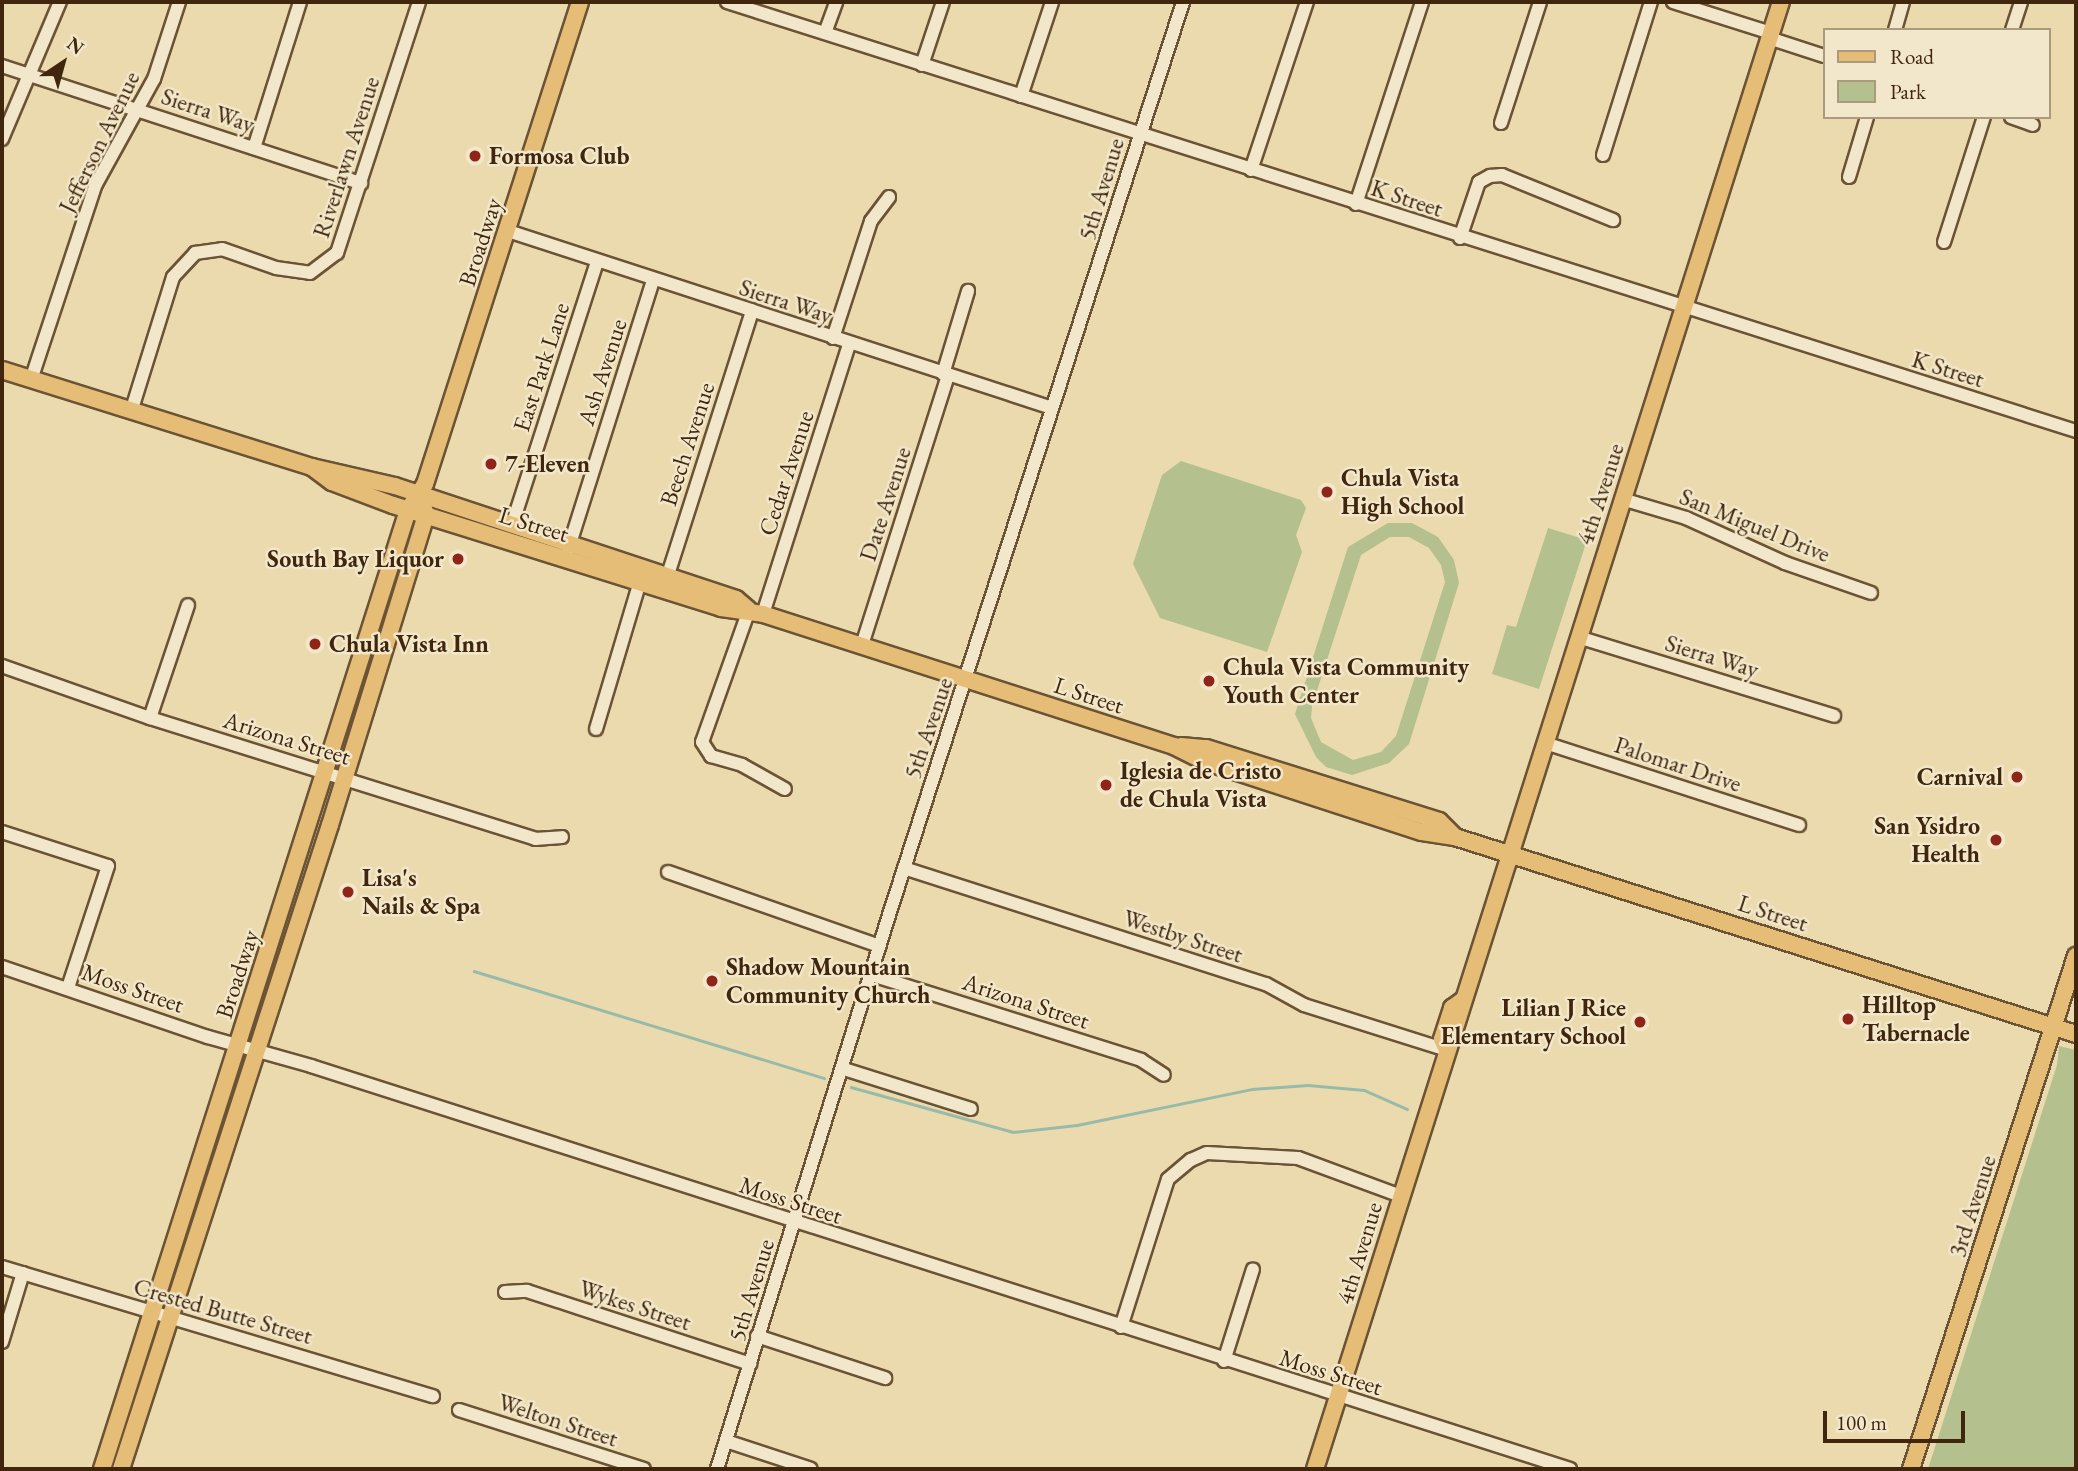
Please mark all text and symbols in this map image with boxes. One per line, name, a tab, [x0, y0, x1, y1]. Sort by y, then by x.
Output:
north arrow	[28, 28, 98, 98]
legend	[1822, 28, 2050, 119]
text: N	[62, 31, 89, 60]
text: Road	[1890, 43, 1934, 70]
street label: Jefferson Avenue	[52, 66, 146, 218]
street label: Riverlawn Avenue	[306, 73, 386, 241]
text: Park	[1890, 78, 1926, 105]
street label: Sierra Way	[158, 81, 258, 139]
street label: 5th Avenue	[1072, 135, 1130, 243]
place label: Formosa Club	[489, 142, 630, 170]
marker: Formosa Club	[467, 148, 483, 164]
street label: K Street	[1367, 173, 1447, 223]
street label: Broadway	[452, 194, 508, 290]
street label: Sierra Way	[736, 272, 836, 330]
street label: East Park Lane	[507, 299, 575, 435]
street label: Ash Avenue	[571, 315, 633, 429]
street label: K Street	[1908, 344, 1988, 394]
street label: Beech Avenue	[654, 379, 720, 509]
street label: Cedar Avenue	[752, 407, 820, 539]
street label: 4th Avenue	[1570, 440, 1630, 548]
street label: Date Avenue	[853, 443, 917, 565]
place label: 7-Eleven	[505, 450, 590, 478]
marker: 7-Eleven	[483, 456, 499, 472]
place label: Chula Vista High School	[1341, 464, 1464, 520]
street label: San Miguel Drive	[1675, 482, 1835, 568]
marker: Chula Vista High School	[1319, 484, 1335, 500]
street label: L Street	[496, 500, 572, 548]
place label: South Bay Liquor	[267, 545, 444, 573]
marker: South Bay Liquor	[450, 551, 466, 567]
street label: Sierra Way	[1662, 628, 1762, 684]
place label: Chula Vista Inn	[329, 630, 489, 658]
marker: Chula Vista Inn	[307, 636, 323, 652]
place label: Chula Vista Community Youth Center	[1223, 653, 1469, 709]
street label: L Street	[1051, 670, 1127, 720]
marker: Chula Vista Community Youth Center	[1201, 673, 1217, 689]
street label: 5th Avenue	[897, 674, 959, 782]
street label: Arizona Street	[220, 705, 354, 771]
street label: Palomar Drive	[1611, 730, 1745, 798]
place label: Iglesia de Cristo de Chula Vista	[1120, 757, 1281, 813]
place label: Carnival	[1917, 763, 2003, 791]
marker: Carnival	[2009, 769, 2025, 785]
marker: Iglesia de Cristo de Chula Vista	[1098, 777, 1114, 793]
place label: San Ysidro Health	[1874, 812, 1980, 868]
marker: San Ysidro Health	[1986, 830, 2006, 850]
place label: Lisa's Nails & Spa	[362, 864, 480, 920]
marker: Lisa's Nails & Spa	[340, 884, 356, 900]
street label: L Street	[1735, 888, 1811, 938]
street label: Westby Street	[1120, 903, 1246, 969]
street label: Broadway	[209, 926, 265, 1022]
place label: Shadow Mountain Community Church	[726, 953, 930, 1009]
street label: Moss Street	[78, 957, 188, 1019]
street label: Arizona Street	[959, 967, 1093, 1035]
marker: Shadow Mountain Community Church	[704, 973, 720, 989]
place label: Hilltop Tabernacle	[1862, 991, 1970, 1047]
place label: Lilian J Rice Elementary School	[1441, 994, 1626, 1050]
marker: Hilltop Tabernacle	[1840, 1011, 1856, 1027]
marker: Lilian J Rice Elementary School	[1632, 1014, 1648, 1030]
street label: 3rd Avenue	[1942, 1151, 2002, 1261]
street label: Moss Street	[736, 1170, 846, 1230]
street label: 4th Avenue	[1330, 1199, 1388, 1307]
street label: 5th Avenue	[722, 1236, 780, 1344]
street label: Crested Butte Street	[130, 1272, 316, 1350]
street label: Wykes Street	[575, 1273, 695, 1337]
street label: Moss Street	[1276, 1343, 1386, 1401]
street label: Welton Street	[494, 1387, 622, 1453]
scale bar	[1826, 1398, 1968, 1442]
text: 100 m	[1836, 1409, 1887, 1436]

